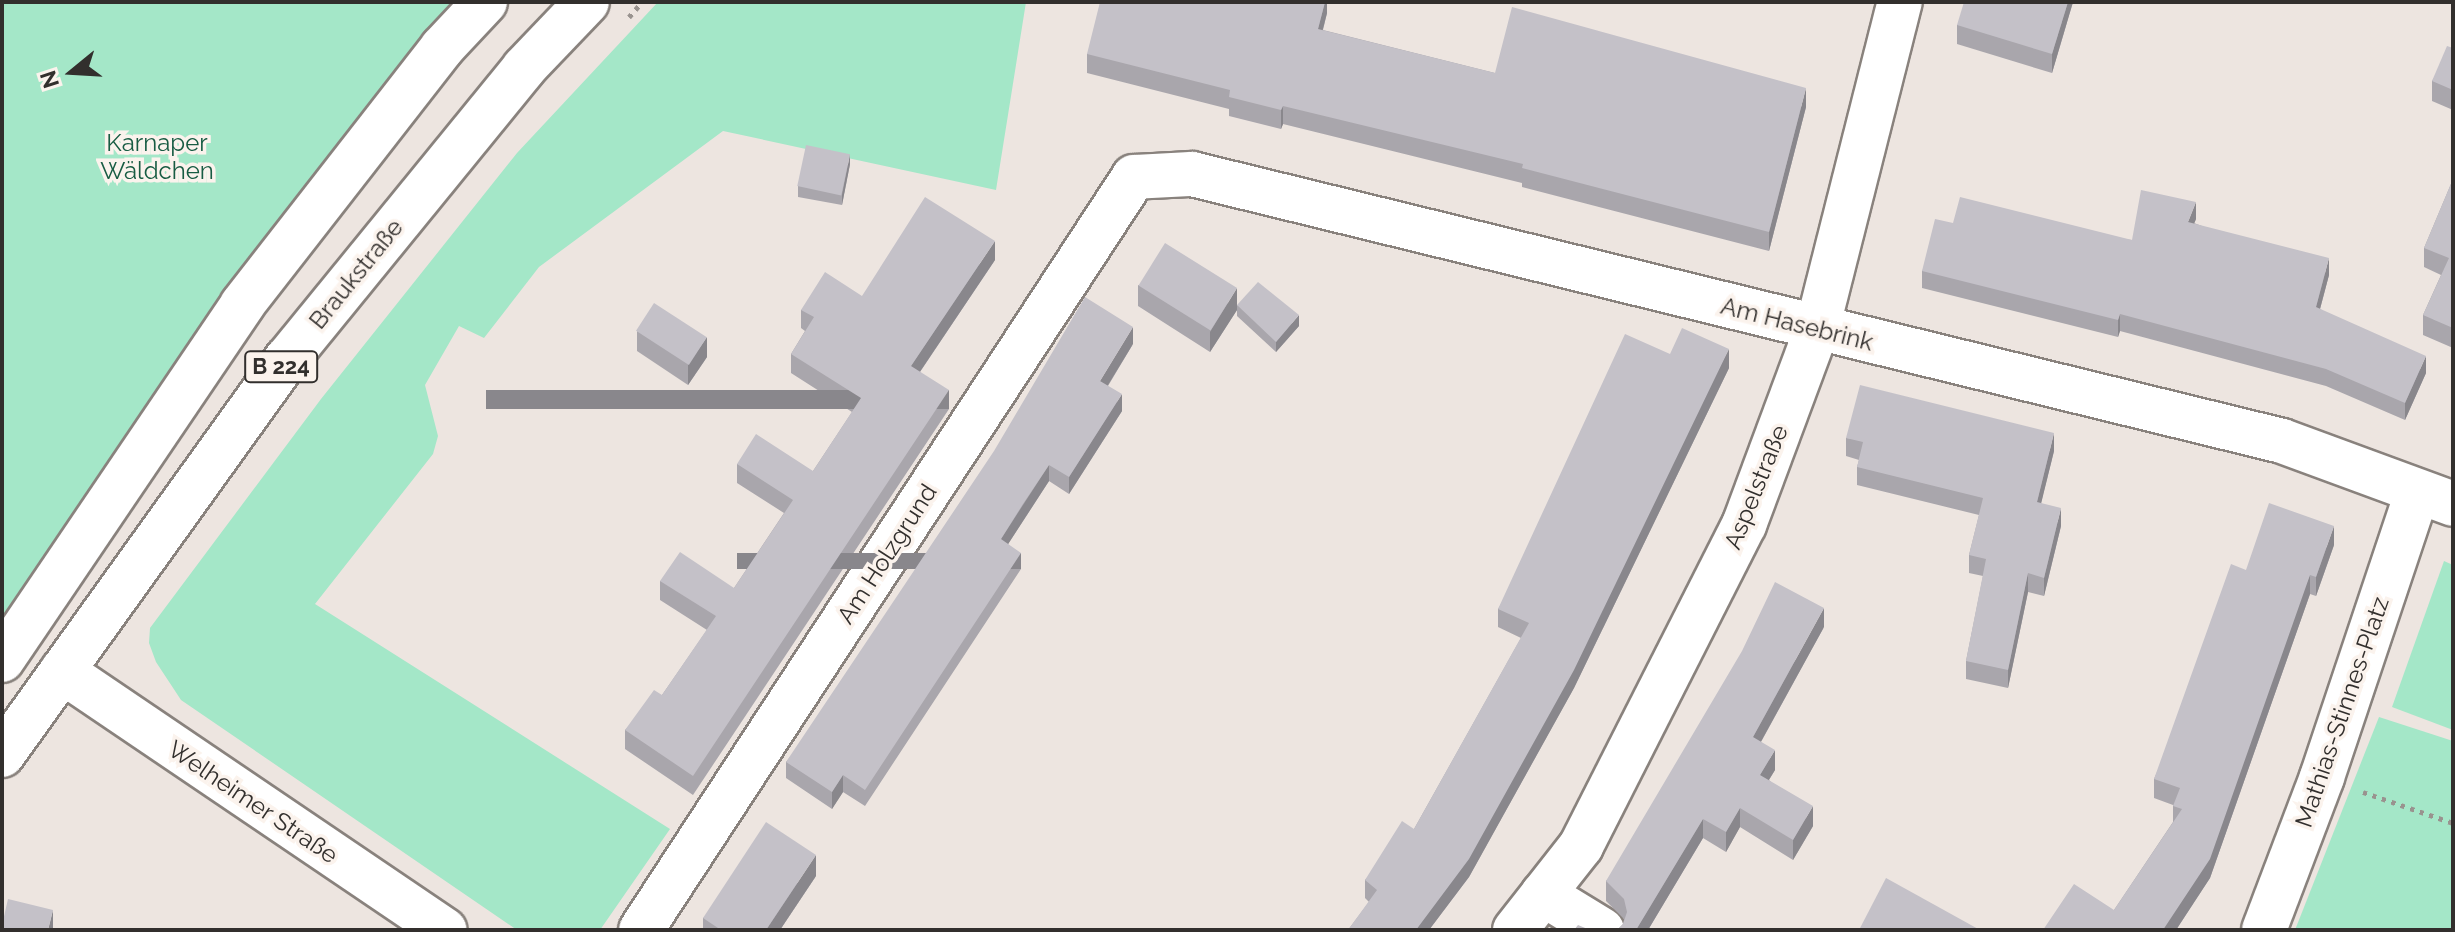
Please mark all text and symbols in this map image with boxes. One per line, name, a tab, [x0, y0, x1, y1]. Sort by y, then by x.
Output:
north arrow	[32, 32, 112, 112]
text: N	[34, 67, 64, 91]
park label: Karnaper Wäldchen	[100, 129, 214, 185]
street label: Braukstraße	[303, 213, 409, 335]
street label: Am Hasebrink	[1718, 291, 1876, 357]
road number: B 224	[243, 349, 319, 385]
street label: Aspelstraße	[1718, 421, 1794, 553]
street label: Am Holzgrund	[831, 479, 943, 629]
street label: Mathias-Stinnes-Platz	[2289, 593, 2395, 831]
street label: Welheimer Straße	[162, 734, 344, 870]

